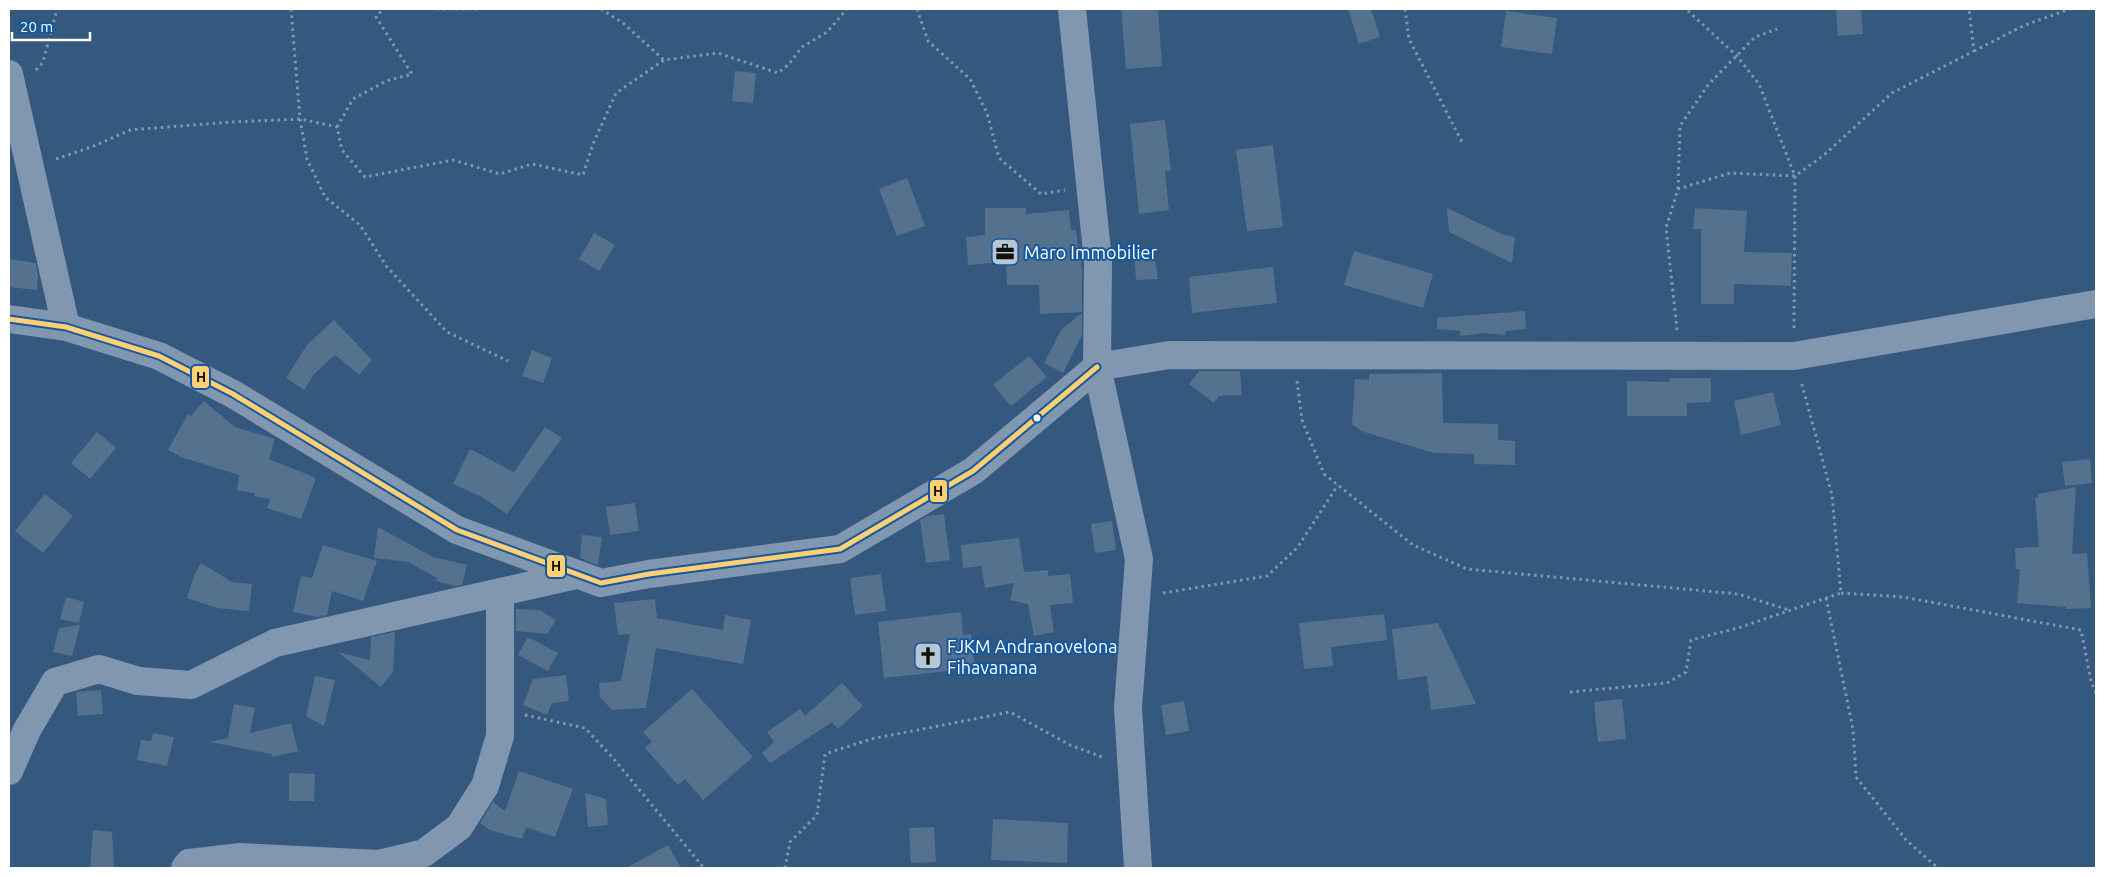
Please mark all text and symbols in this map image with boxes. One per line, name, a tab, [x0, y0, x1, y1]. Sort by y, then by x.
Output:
scale bar	[12, 10, 90, 42]
text: 20 m	[20, 18, 53, 35]
office icon: Maro Immobilier	[990, 237, 1020, 267]
place label: Maro Immobilier	[1024, 242, 1157, 262]
line badge: H	[191, 365, 210, 389]
text: H	[196, 369, 206, 385]
unlabelled marker	[1032, 413, 1042, 423]
line badge: H	[929, 479, 948, 503]
text: H	[933, 483, 943, 499]
line badge: H	[546, 554, 566, 578]
text: H	[551, 558, 561, 574]
place label: FJKM Andranovelona Fihavanana	[947, 636, 1118, 677]
church icon: FJKM Andranovelona Fihavanana	[913, 641, 943, 671]

